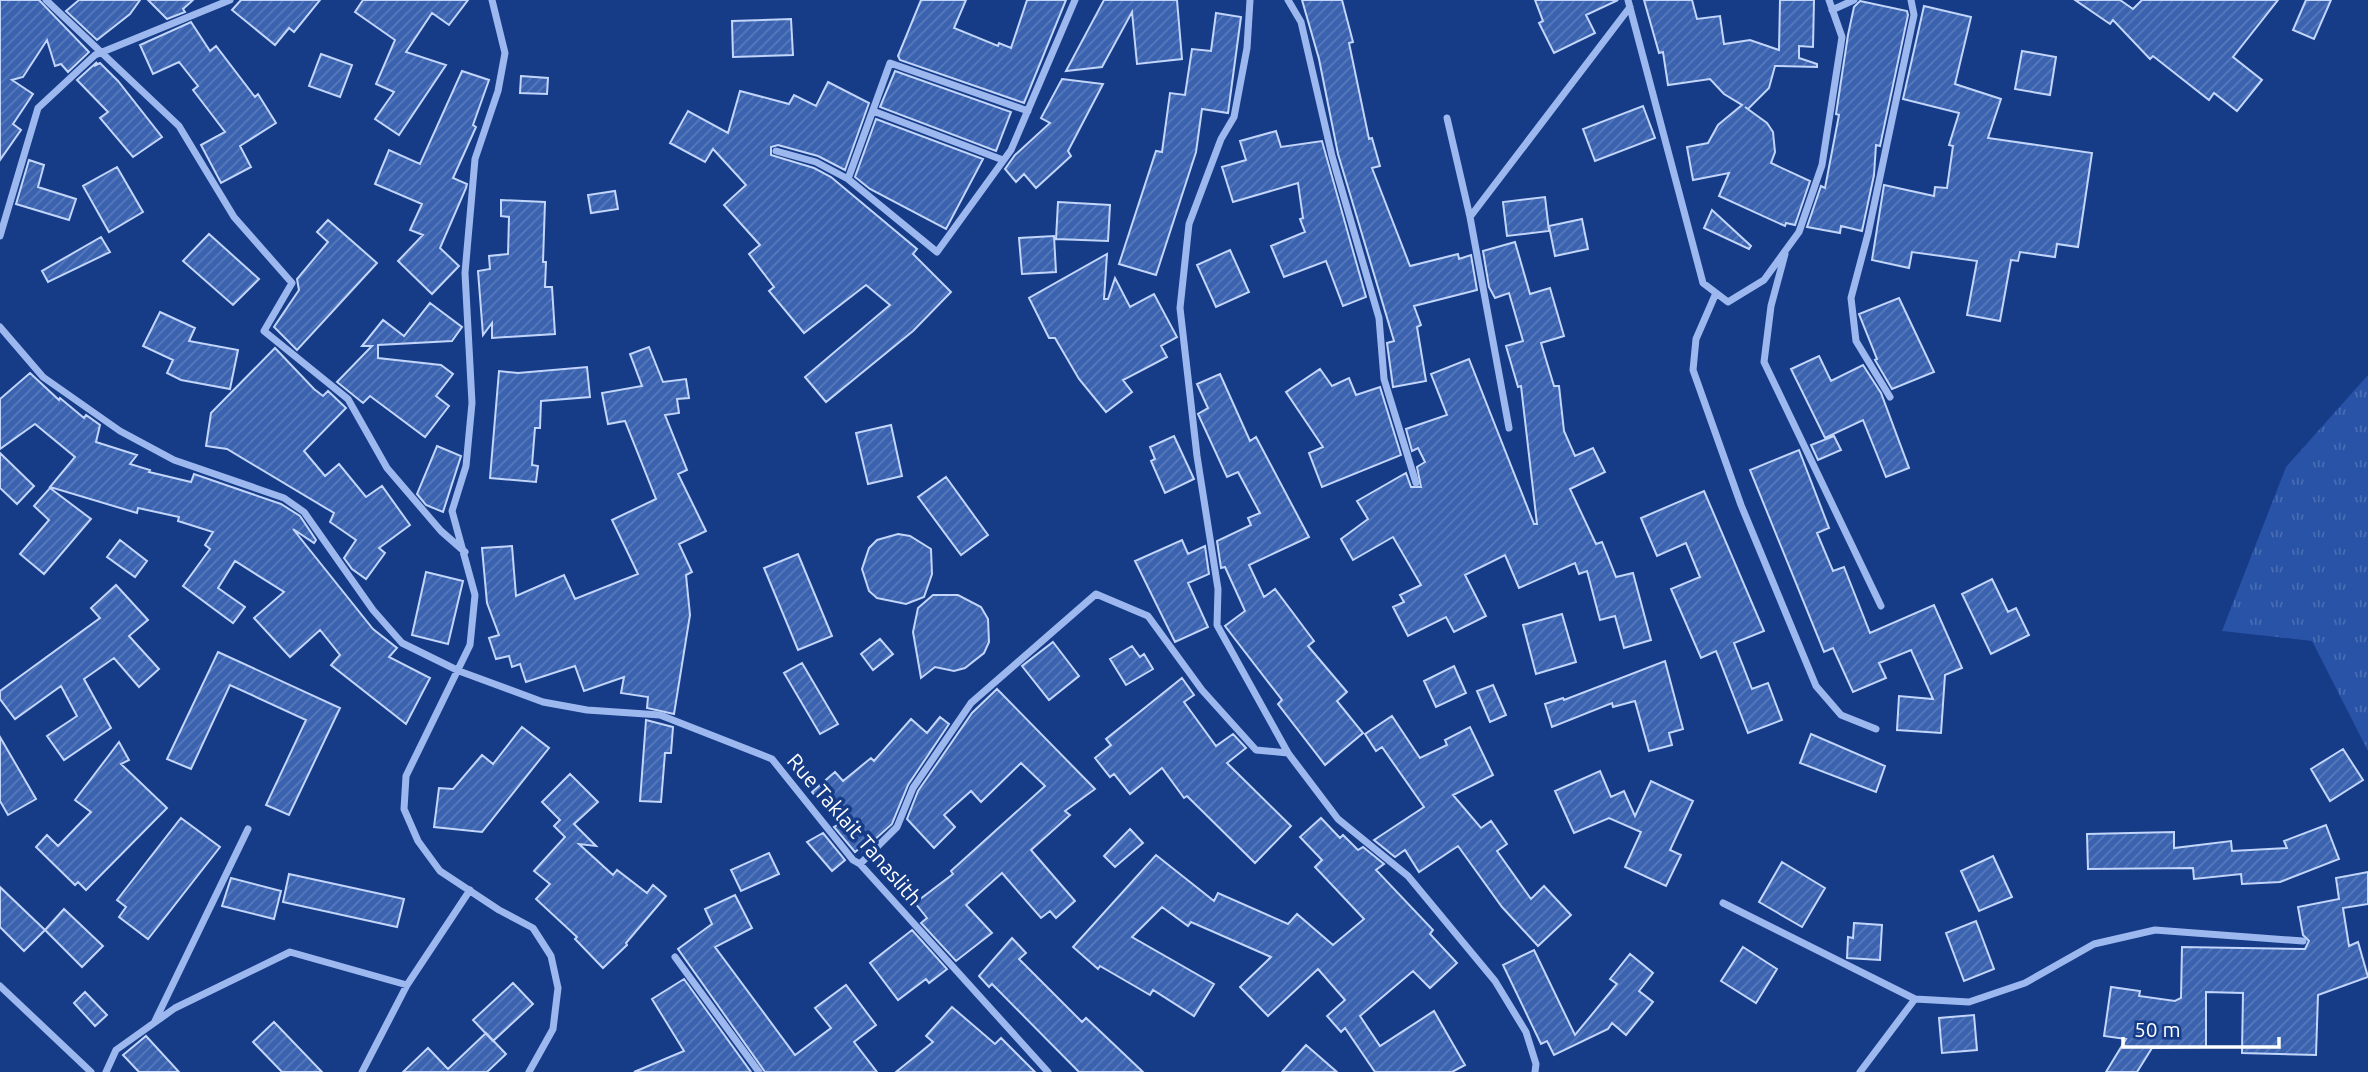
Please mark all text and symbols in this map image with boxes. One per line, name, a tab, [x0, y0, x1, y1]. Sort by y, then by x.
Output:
street label: Rue Taklait Tanaslith	[783, 748, 927, 910]
scale bar	[2123, 1006, 2279, 1050]
text: 50 m	[2134, 1017, 2181, 1041]

